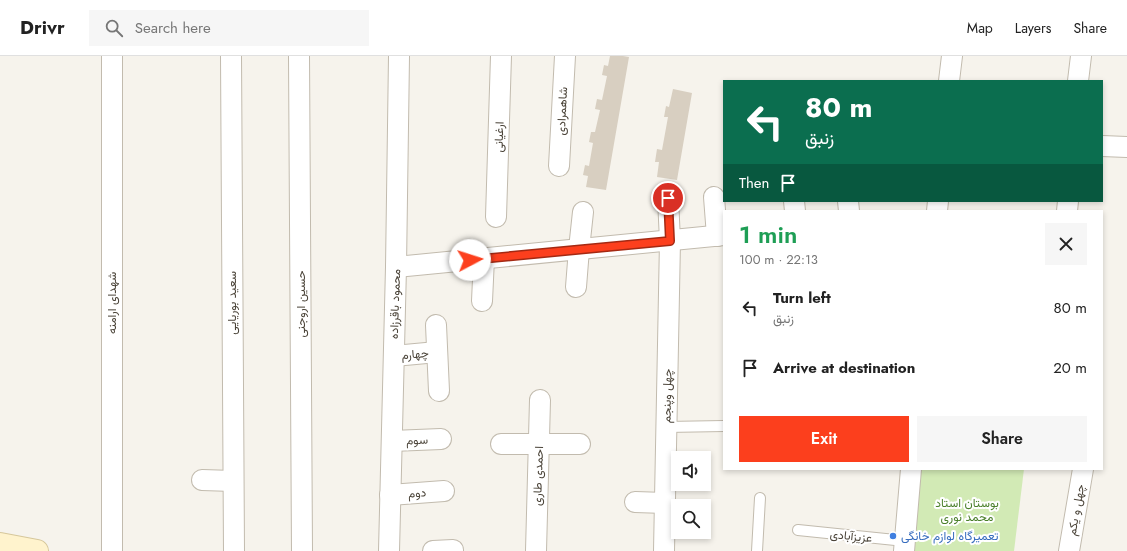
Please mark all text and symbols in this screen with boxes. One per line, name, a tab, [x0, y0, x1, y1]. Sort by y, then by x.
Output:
search box	[89, 10, 369, 46]
text: Drivr	[20, 14, 65, 41]
icon: search	[103, 17, 125, 39]
text: Search here	[135, 17, 211, 39]
text: Map	[967, 18, 993, 38]
text: Layers	[1015, 18, 1051, 38]
text: Share	[1073, 18, 1107, 38]
street label: شاهمرادی	[552, 86, 572, 136]
text: 80 m	[805, 87, 872, 128]
icon: left	[739, 96, 791, 148]
street label: ارغیانی	[489, 121, 509, 153]
text: زنبق	[805, 125, 834, 151]
text: Then	[739, 172, 769, 194]
icon: arrive	[777, 172, 799, 194]
pin	[651, 181, 685, 215]
icon: arrive	[657, 187, 679, 209]
text: 1 min	[739, 217, 797, 252]
button: close	[1045, 223, 1087, 265]
position arrow	[449, 239, 491, 281]
text: 100 m · 22:13	[739, 250, 818, 269]
street label: محمود باقرزاده	[385, 269, 405, 339]
street label: حسین اروجنی	[292, 270, 310, 338]
street label: سعید بوریایی	[223, 271, 241, 335]
street label: شهدای ارامنه	[103, 272, 121, 334]
text: Turn left	[773, 287, 831, 309]
icon: left	[739, 297, 761, 319]
text: 80 m	[1054, 297, 1087, 319]
text: زنبق	[773, 309, 794, 328]
street label: چهارم	[401, 344, 429, 364]
icon: arrive	[739, 357, 761, 379]
text: Arrive at destination	[773, 357, 915, 379]
text: 20 m	[1053, 357, 1087, 379]
street label: چهل وپنجم	[658, 369, 676, 423]
button: Exit	[739, 416, 909, 462]
button: Share	[917, 416, 1087, 462]
street label: سوم	[406, 431, 428, 449]
street label: احمدی طاری	[528, 446, 548, 506]
map controls	[671, 451, 711, 539]
button: sound	[671, 451, 711, 491]
street label: دوم	[407, 483, 427, 503]
street label: چهل و یکم	[1063, 483, 1089, 537]
park label: بوستان استاد محمد نوری	[935, 494, 999, 526]
button: search	[671, 499, 711, 539]
street label: عزیزآبادی	[829, 525, 873, 547]
place label: تعمیرگاه لوازم خانگی	[901, 527, 999, 545]
marker: تعمیرگاه لوازم خانگی	[888, 531, 898, 541]

